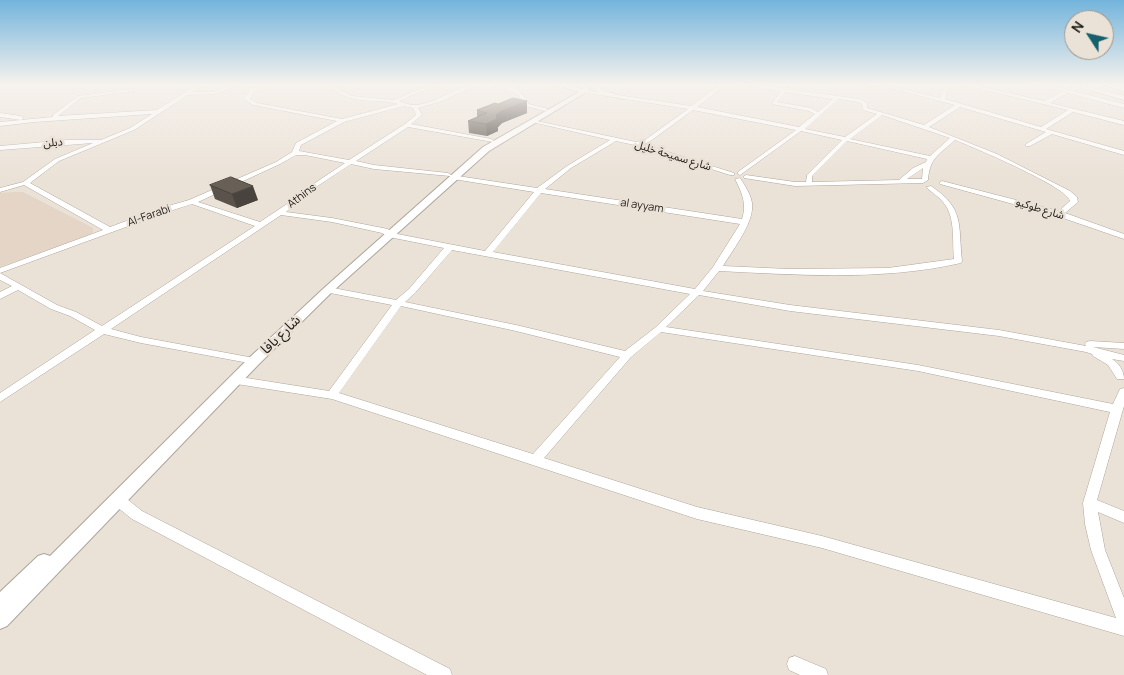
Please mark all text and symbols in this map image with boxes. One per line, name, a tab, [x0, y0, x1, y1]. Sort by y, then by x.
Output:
north arrow	[1064, 10, 1114, 60]
text: N	[1066, 17, 1088, 36]
street label: دبلن	[43, 136, 63, 150]
street label: شارع سميحة خليل	[633, 138, 713, 174]
street label: Athins	[285, 181, 319, 211]
street label: شارع طوكيو	[1014, 195, 1066, 223]
street label: al ayyam	[619, 196, 665, 216]
street label: Al-Farabi	[126, 203, 172, 229]
street label: شارع يافا	[258, 312, 304, 358]

